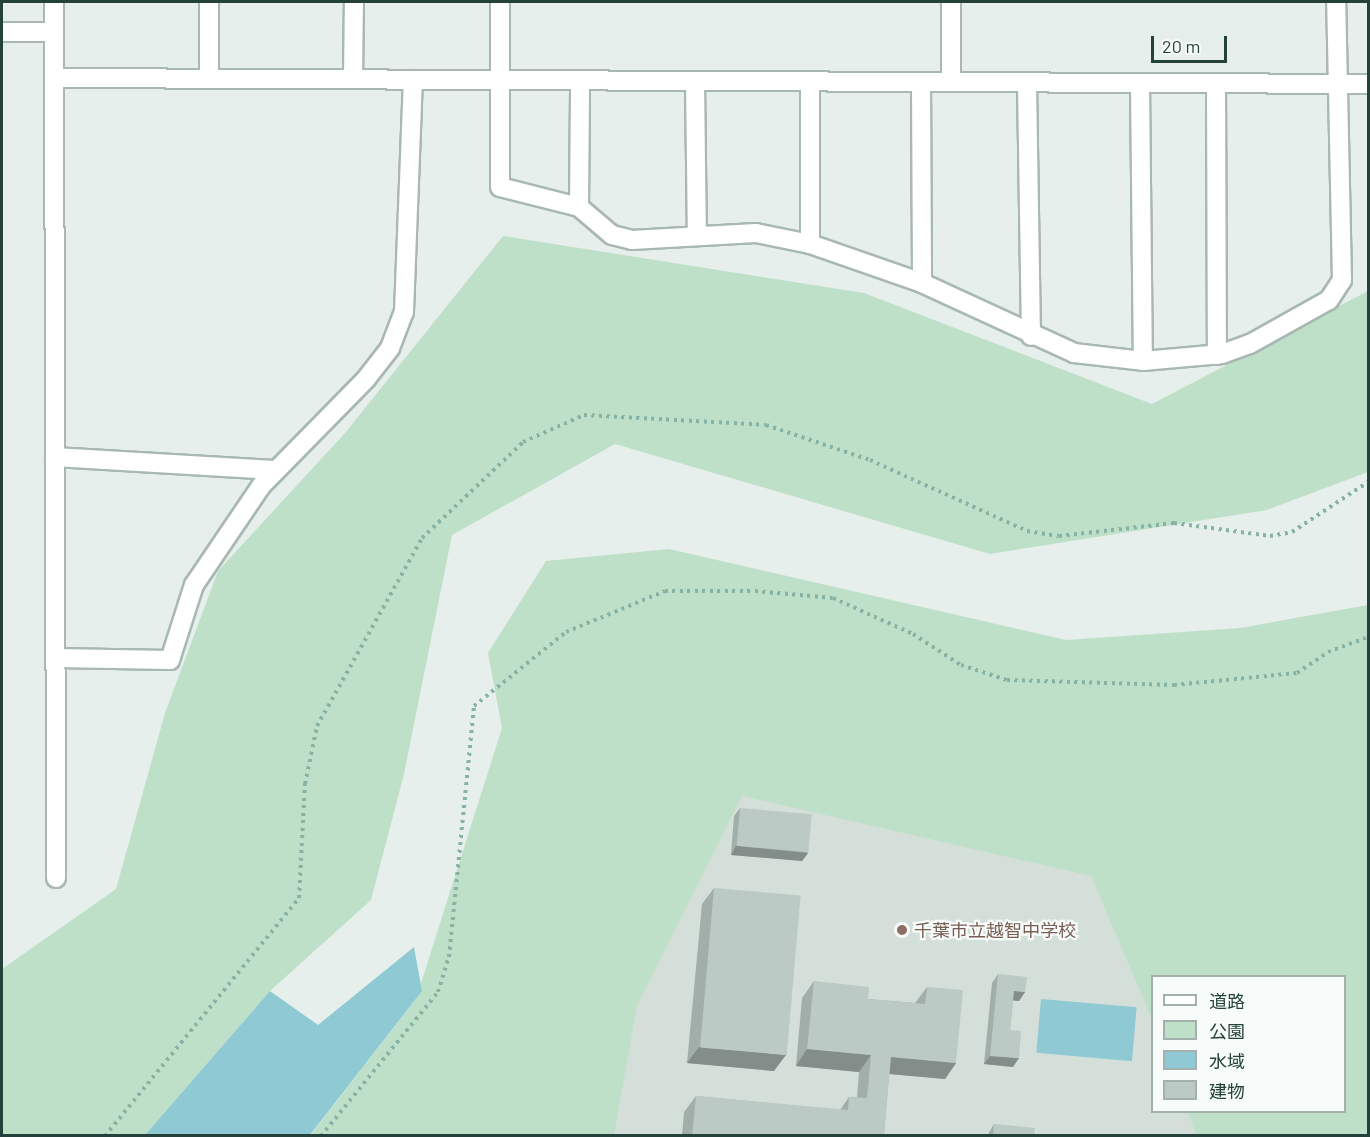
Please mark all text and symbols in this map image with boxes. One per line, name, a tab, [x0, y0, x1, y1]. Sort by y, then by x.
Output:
scale bar	[1154, 24, 1230, 62]
text: 20 m	[1162, 35, 1200, 57]
place label: 千葉市立越智中学校	[914, 919, 1076, 941]
marker: 千葉市立越智中学校	[895, 923, 909, 937]
legend	[1151, 975, 1346, 1113]
text: 道路	[1209, 990, 1245, 1012]
text: 公園	[1209, 1020, 1245, 1042]
text: 水域	[1209, 1050, 1245, 1072]
text: 建物	[1209, 1080, 1245, 1102]

